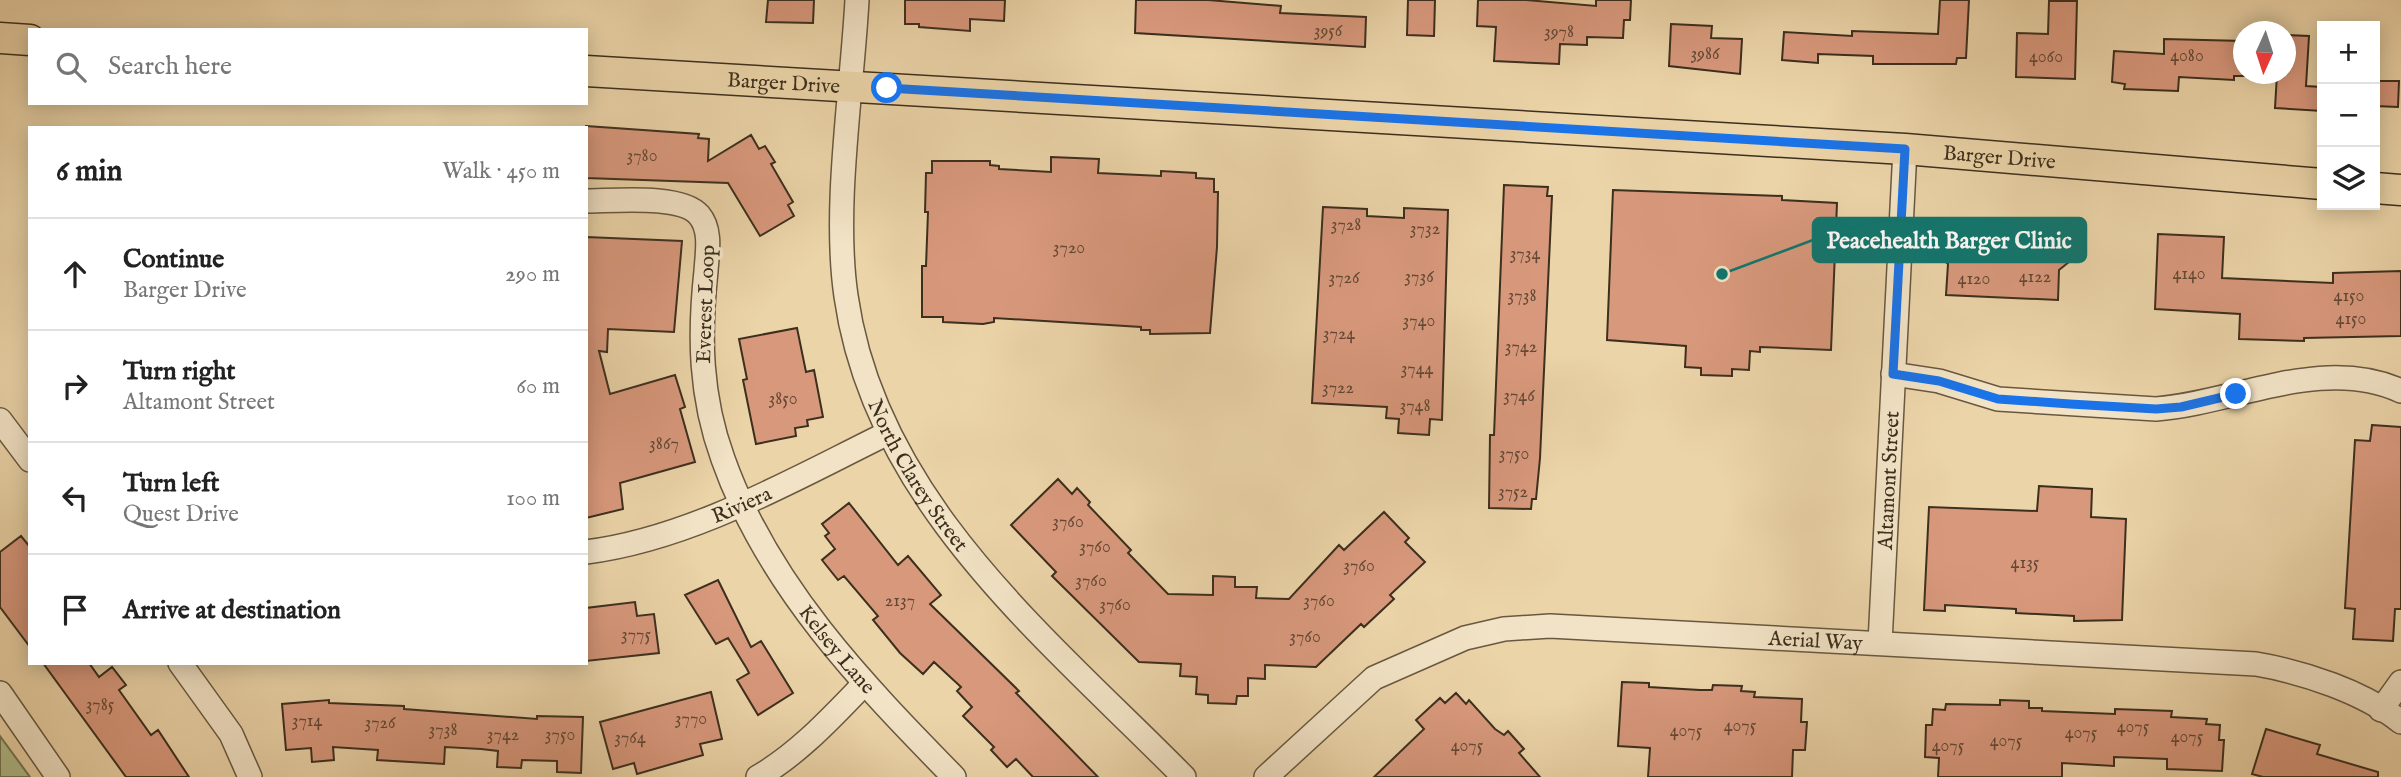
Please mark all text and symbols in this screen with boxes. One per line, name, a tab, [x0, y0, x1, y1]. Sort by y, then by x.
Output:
house number: 3956	[1314, 20, 1343, 43]
house number: 3978	[1544, 21, 1574, 44]
north arrow	[2233, 21, 2296, 84]
map controls	[2317, 21, 2380, 210]
button: +	[2317, 21, 2380, 84]
search box	[28, 28, 588, 105]
house number: 3986	[1690, 43, 1720, 66]
house number: 4080	[2170, 45, 2204, 68]
house number: 4060	[2029, 46, 2063, 69]
icon: search	[52, 48, 90, 86]
text: Search here	[108, 50, 232, 83]
street label: Barger Drive	[726, 67, 841, 101]
route start	[871, 72, 902, 103]
button: −	[2317, 84, 2380, 147]
street label: Barger Drive	[1942, 140, 2057, 177]
house number: 3780	[626, 145, 658, 168]
button: layers	[2317, 147, 2380, 210]
text: 6 min	[56, 153, 122, 191]
text: Walk · 450 m	[442, 157, 560, 186]
house number: 3728	[1331, 214, 1361, 237]
house number: 3732	[1410, 218, 1440, 241]
callout: Peacehealth Barger Clinic	[1813, 218, 2086, 262]
text: Peacehealth Barger Clinic	[1826, 227, 2072, 256]
house number: 3720	[1053, 237, 1085, 260]
text: Continue	[123, 243, 224, 276]
house number: 3734	[1510, 243, 1541, 266]
street label: Everest Loop	[691, 244, 722, 364]
icon: ahead	[56, 255, 94, 293]
text: 290 m	[505, 260, 560, 289]
house number: 4140	[2172, 263, 2206, 286]
house number: 3736	[1404, 266, 1434, 289]
house number: 4122	[2019, 266, 2051, 289]
house number: 3726	[1328, 267, 1360, 290]
house number: 4120	[1958, 268, 1990, 291]
text: Barger Drive	[123, 276, 247, 305]
house number: 3738	[1508, 285, 1536, 308]
house number: 4150	[2334, 285, 2364, 308]
house number: 4150	[2336, 308, 2366, 331]
house number: 3740	[1403, 310, 1435, 333]
house number: 3724	[1323, 323, 1355, 346]
house number: 3742	[1505, 336, 1537, 359]
text: Turn right	[123, 355, 236, 388]
house number: 3744	[1401, 358, 1434, 381]
icon: right	[56, 367, 94, 405]
text: 60 m	[516, 372, 560, 401]
house number: 3722	[1322, 377, 1354, 400]
route end	[2220, 378, 2251, 409]
house number: 3746	[1503, 385, 1535, 408]
text: Altamont Street	[123, 388, 275, 417]
house number: 3850	[768, 388, 798, 411]
house number: 3748	[1400, 395, 1430, 418]
street label: North Clarey Street	[860, 396, 973, 558]
street label: Altamont Street	[1873, 410, 1907, 551]
house number: 3867	[649, 433, 679, 456]
house number: 3750	[1499, 443, 1529, 466]
text: Turn left	[123, 467, 220, 500]
icon: left	[56, 479, 94, 517]
street label: Riviera	[708, 480, 777, 531]
house number: 3752	[1498, 481, 1528, 504]
text: 100 m	[506, 484, 560, 513]
text: Quest Drive	[123, 500, 239, 529]
house number: 3760	[1052, 511, 1084, 534]
house number: 3760	[1079, 536, 1111, 559]
house number: 4135	[2011, 552, 2040, 575]
house number: 3760	[1343, 555, 1375, 578]
house number: 3760	[1075, 570, 1107, 593]
house number: 2137	[885, 590, 915, 613]
house number: 3760	[1303, 590, 1335, 613]
icon: arrive	[56, 591, 94, 629]
text: Arrive at destination	[123, 594, 341, 627]
house number: 3760	[1099, 594, 1131, 617]
street label: Kelsey Lane	[791, 600, 881, 701]
house number: 3775	[621, 624, 652, 647]
house number: 3760	[1289, 626, 1321, 649]
street label: Aerial Way	[1767, 626, 1864, 658]
house number: 3785	[86, 694, 115, 717]
house number: 3770	[675, 708, 707, 731]
house number: 3714	[292, 710, 323, 733]
house number: 3726	[364, 712, 396, 735]
house number: 4075	[1724, 715, 1757, 738]
house number: 4075	[2117, 716, 2150, 739]
house number: 3738	[429, 719, 457, 742]
house number: 4075	[1670, 720, 1703, 743]
house number: 4075	[2065, 722, 2098, 745]
house number: 3742	[487, 724, 519, 747]
house number: 3750	[545, 724, 575, 747]
house number: 4075	[2171, 726, 2204, 749]
house number: 3764	[614, 727, 646, 750]
house number: 4075	[1990, 730, 2023, 753]
house number: 4075	[1451, 735, 1484, 758]
house number: 4075	[1932, 735, 1965, 758]

